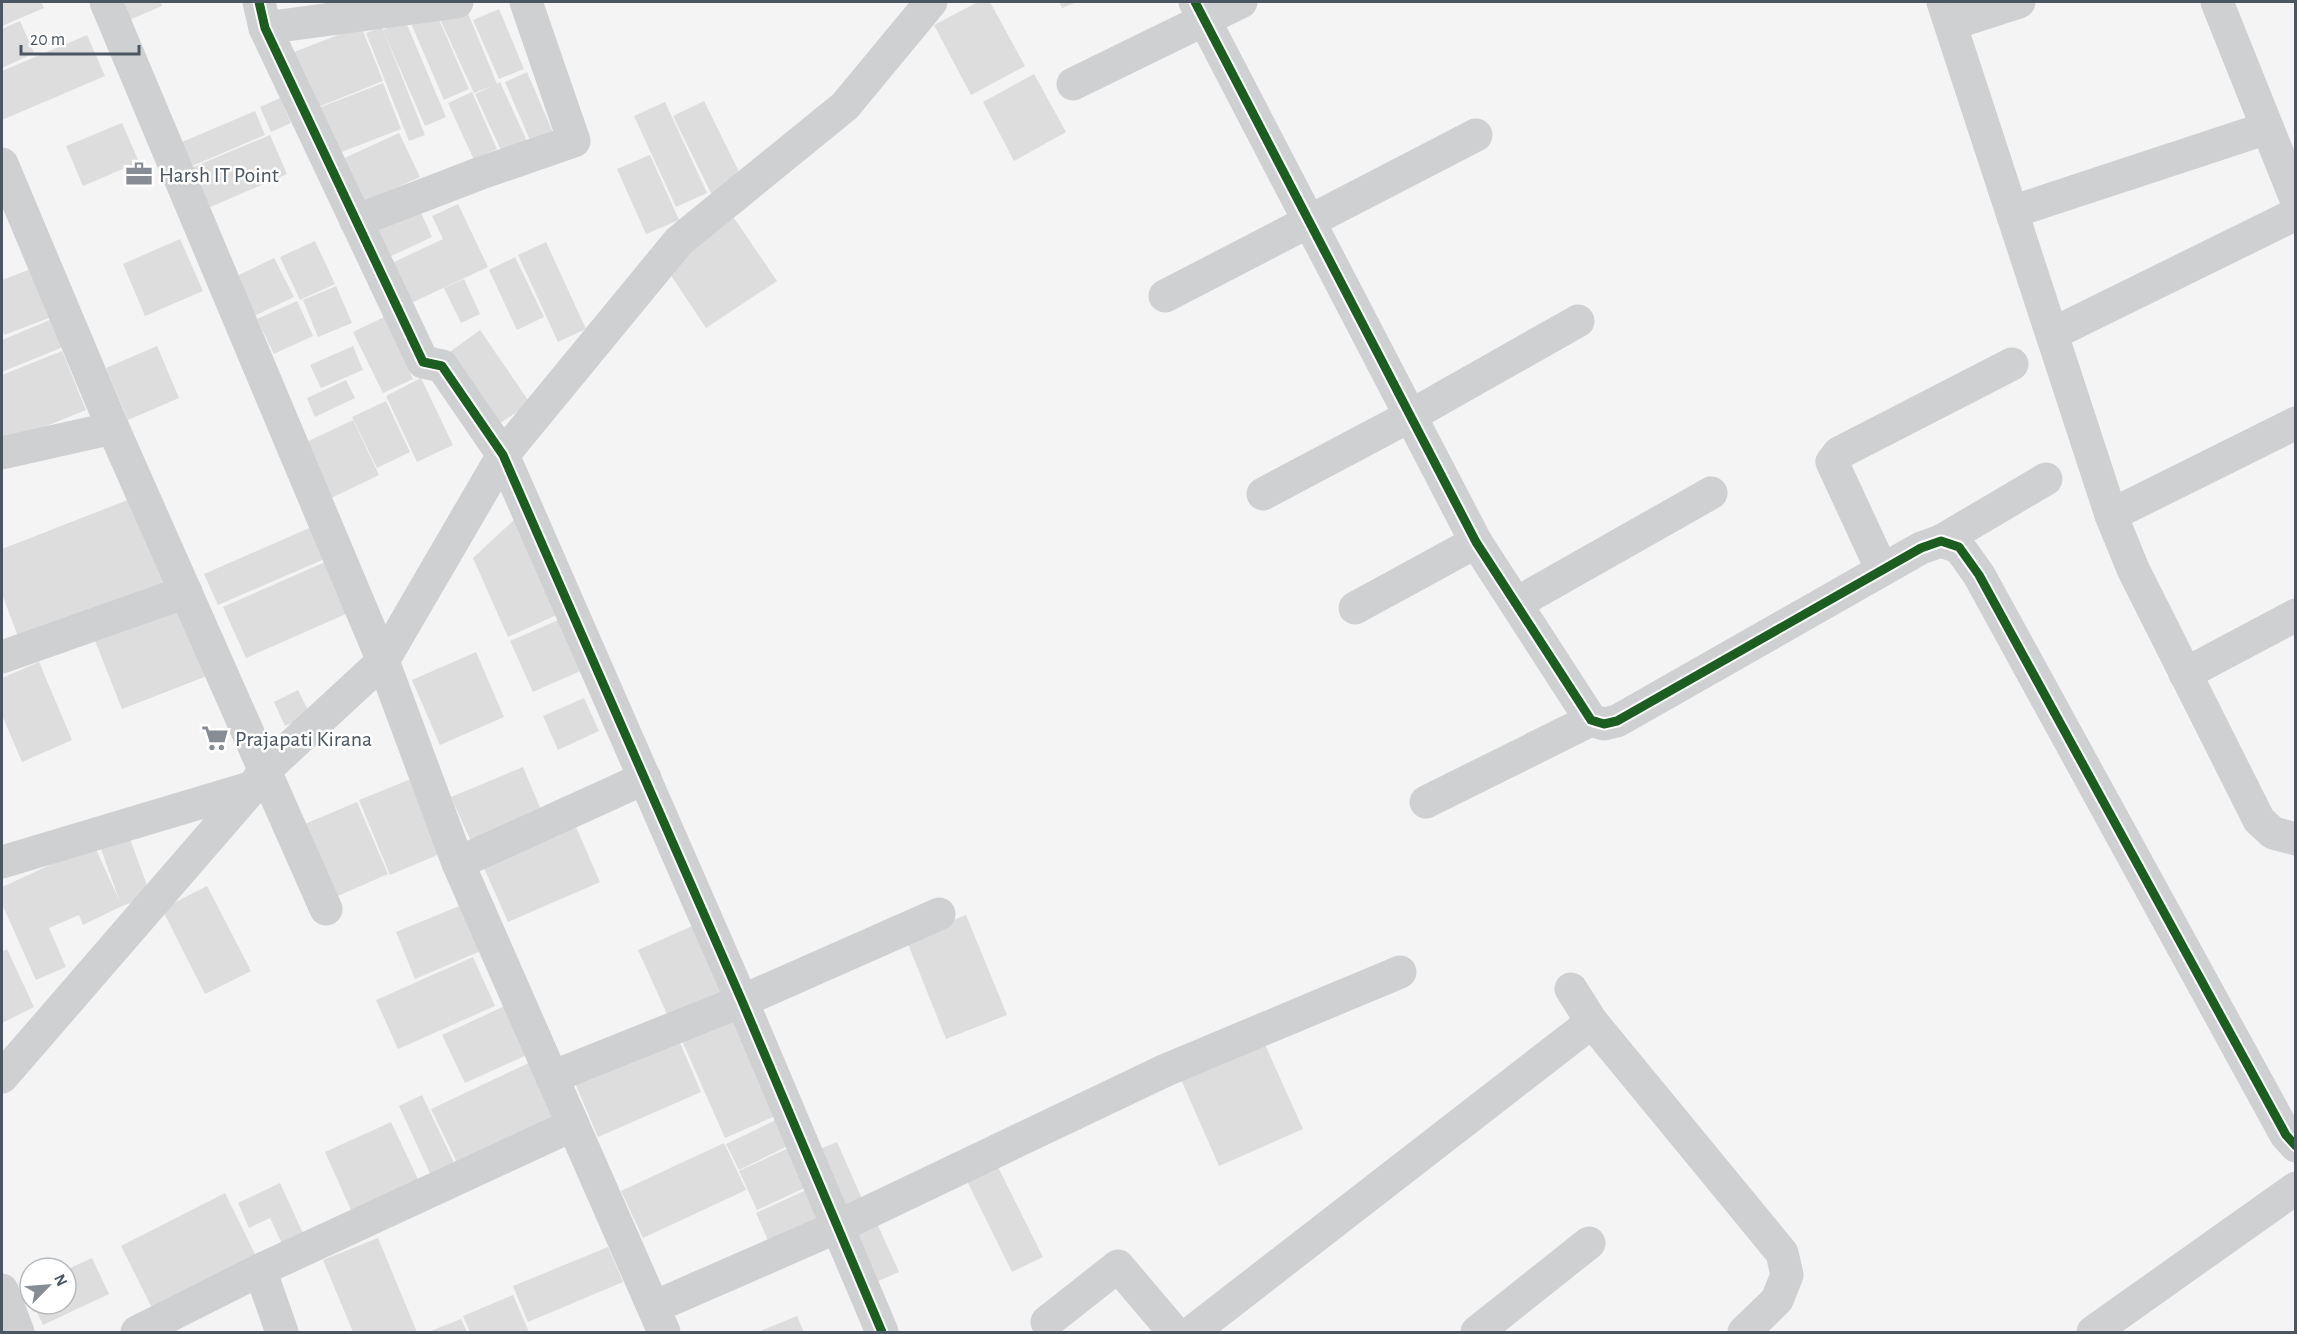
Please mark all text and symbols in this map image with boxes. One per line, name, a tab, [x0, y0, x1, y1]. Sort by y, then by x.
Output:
scale bar	[21, 18, 140, 56]
text: 20 m	[30, 31, 65, 49]
office icon: Harsh IT Point	[124, 159, 154, 189]
place label: Harsh IT Point	[159, 164, 279, 186]
supermarket icon: Prajapati Kirana	[200, 723, 230, 753]
place label: Prajapati Kirana	[235, 728, 372, 750]
north arrow	[18, 1256, 78, 1316]
text: N	[51, 1272, 70, 1289]

